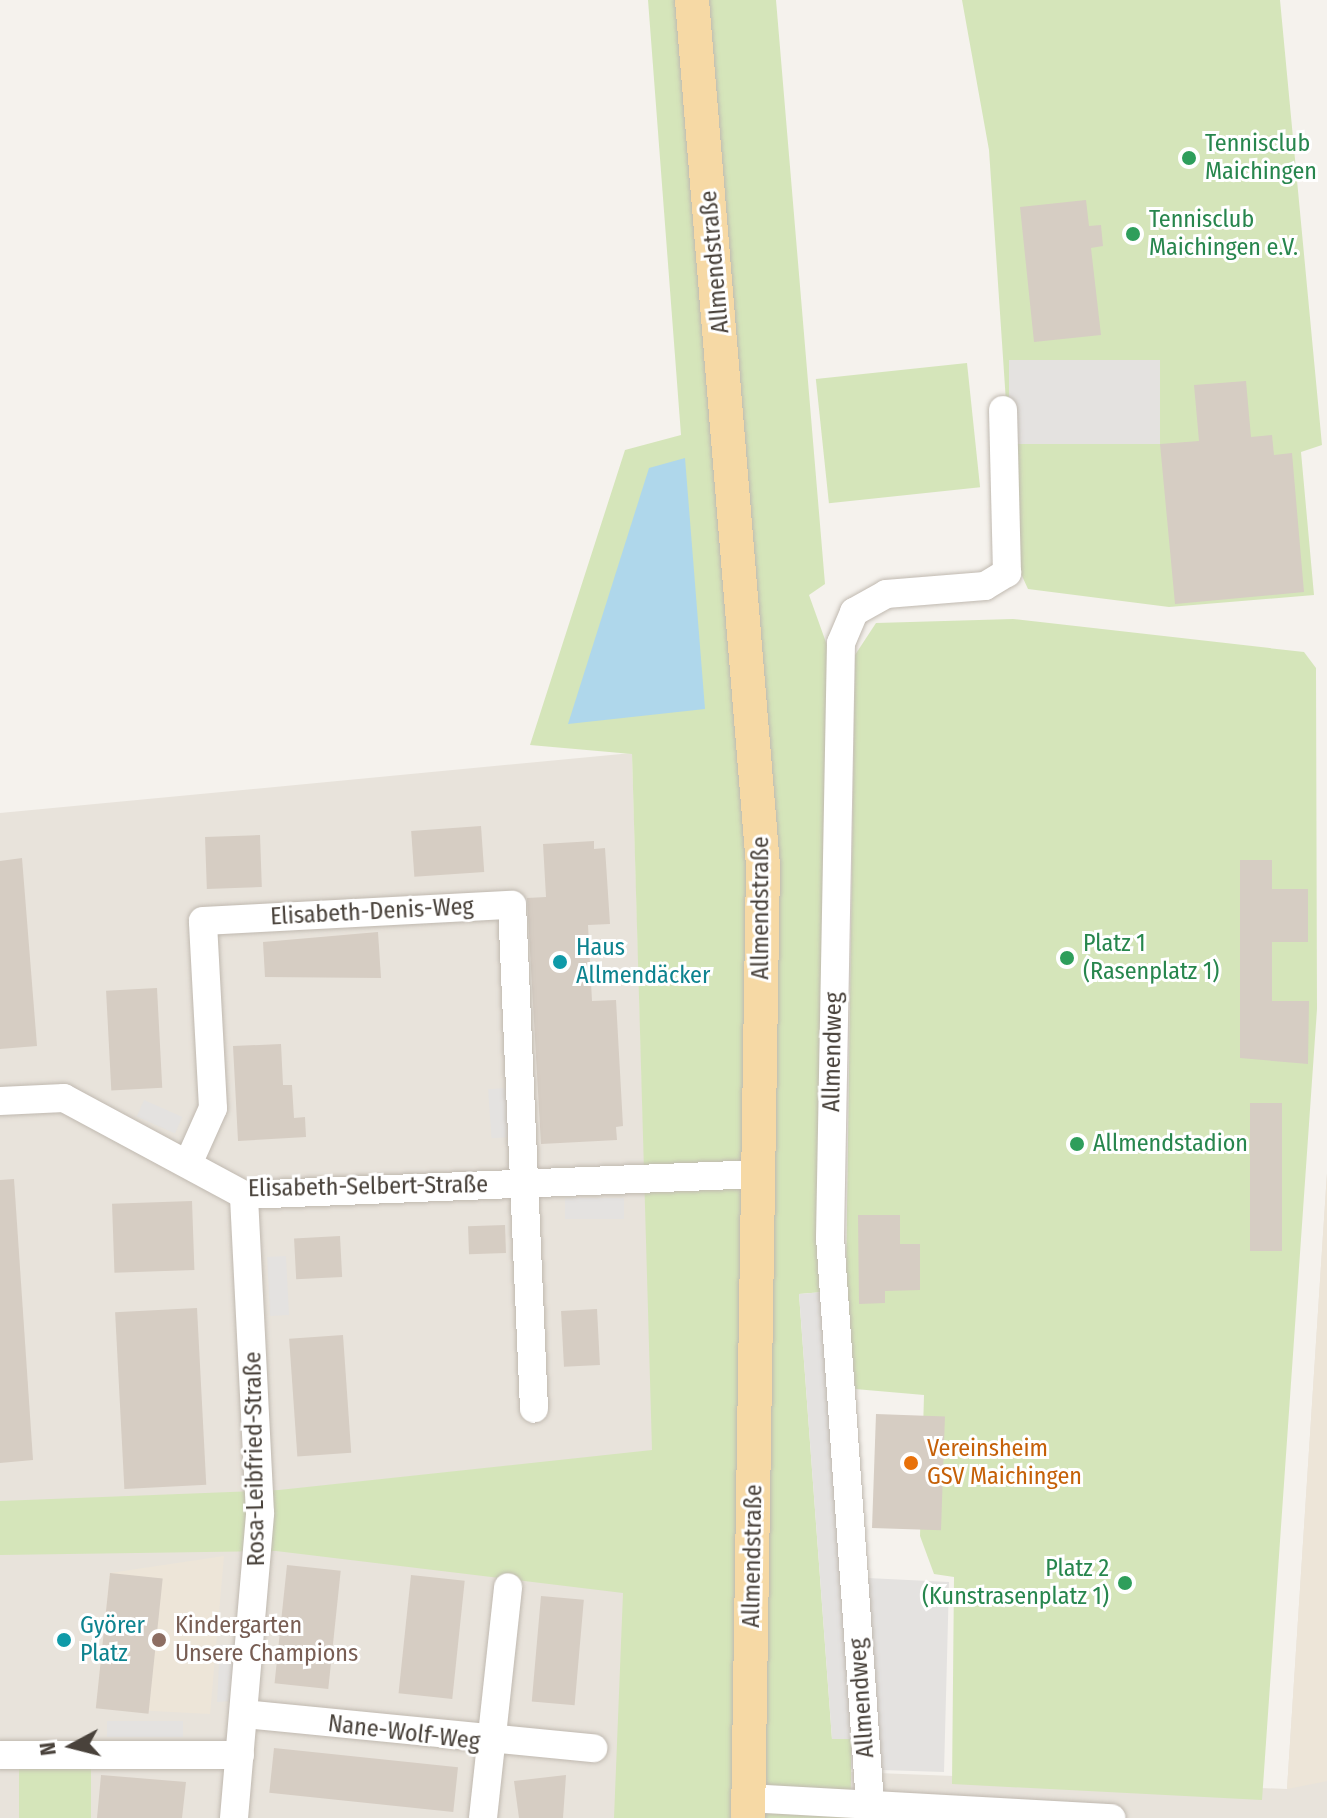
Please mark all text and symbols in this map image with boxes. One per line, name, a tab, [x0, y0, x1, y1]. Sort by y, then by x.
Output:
place label: Tennisclub Maichingen	[1205, 130, 1317, 186]
marker: Tennisclub Maichingen	[1180, 149, 1198, 167]
street label: Allmendstraße	[694, 189, 736, 335]
place label: Tennisclub Maichingen e.V.	[1149, 206, 1298, 262]
marker: Tennisclub Maichingen e.V.	[1124, 225, 1142, 243]
street label: Allmendstraße	[747, 836, 775, 980]
street label: Elisabeth-Denis-Weg	[270, 892, 474, 932]
place label: Platz 1 (Rasenplatz 1)	[1083, 930, 1219, 986]
place label: Haus Allmendäcker	[576, 934, 710, 990]
marker: Platz 1 (Rasenplatz 1)	[1058, 949, 1076, 967]
marker: Haus Allmendäcker	[551, 953, 569, 971]
street label: Allmendweg	[818, 992, 848, 1112]
place label: Allmendstadion	[1093, 1130, 1248, 1158]
marker: Allmendstadion	[1068, 1135, 1086, 1153]
street label: Elisabeth-Selbert-Straße	[248, 1171, 488, 1203]
street label: Rosa-Leibfried-Straße	[239, 1351, 271, 1567]
place label: Vereinsheim GSV Maichingen	[927, 1435, 1082, 1491]
marker: Vereinsheim GSV Maichingen	[902, 1454, 920, 1472]
street label: Allmendstraße	[737, 1484, 769, 1628]
place label: Platz 2 (Kunstrasenplatz 1)	[922, 1555, 1109, 1611]
marker: Platz 2 (Kunstrasenplatz 1)	[1116, 1574, 1134, 1592]
place label: Györer Platz	[80, 1612, 145, 1668]
place label: Kindergarten Unsere Champions	[175, 1612, 358, 1668]
marker: Györer Platz	[55, 1631, 73, 1649]
marker: Kindergarten Unsere Champions	[150, 1631, 168, 1649]
street label: Allmendweg	[843, 1637, 881, 1759]
north arrow	[32, 1706, 112, 1786]
street label: Nane-Wolf-Weg	[326, 1709, 482, 1757]
text: N	[33, 1741, 62, 1757]

